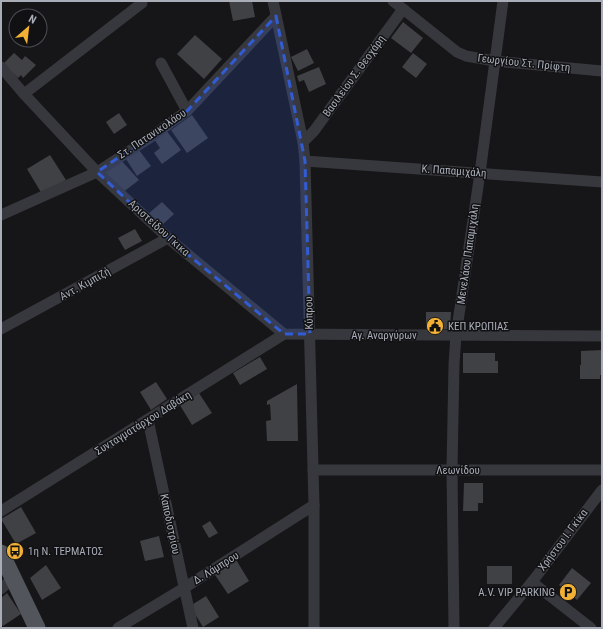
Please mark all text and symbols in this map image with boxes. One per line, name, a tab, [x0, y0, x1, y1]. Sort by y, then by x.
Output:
north arrow	[8, 8, 48, 48]
text: N	[26, 12, 39, 27]
street label: Βασιλείου Σ. Θεοχάρη	[320, 33, 388, 119]
street label: Γεωργίου Στ. Πρίφτη	[477, 52, 571, 74]
street label: Στ. Πατανικολάου	[116, 106, 188, 162]
street label: Κ. Παπαμιχάλη	[421, 162, 487, 180]
street label: Αριστείδου Γκικα	[126, 197, 193, 259]
street label: Μενελάου Παπαμιχάλη	[455, 203, 481, 305]
street label: Αντ. Κιμπιζή	[58, 265, 112, 303]
street label: Κύπρου	[302, 296, 316, 330]
public building icon: ΚΕΠ ΚΡΩΠΙΑΣ	[425, 316, 445, 336]
place label: ΚΕΠ ΚΡΩΠΙΑΣ	[448, 320, 509, 333]
street label: Αγ. Αναργύρων	[351, 329, 417, 342]
street label: Συνταγματάρχου Δαβάκη	[93, 388, 193, 458]
street label: Λεωνίδου	[436, 464, 480, 477]
street label: Καποδιστρίου	[157, 493, 183, 555]
street label: Χρήστου Ι. Γκίκα	[536, 506, 591, 573]
bus stop icon: 1η Ν. ΤΕΡΜΑΤΟΣ	[5, 541, 25, 561]
place label: 1η Ν. ΤΕΡΜΑΤΟΣ	[28, 545, 104, 558]
street label: Δ. Λάμπρου	[191, 549, 241, 587]
parking icon: A.V. VIP PARKING	[558, 582, 578, 602]
place label: A.V. VIP PARKING	[478, 586, 555, 599]

